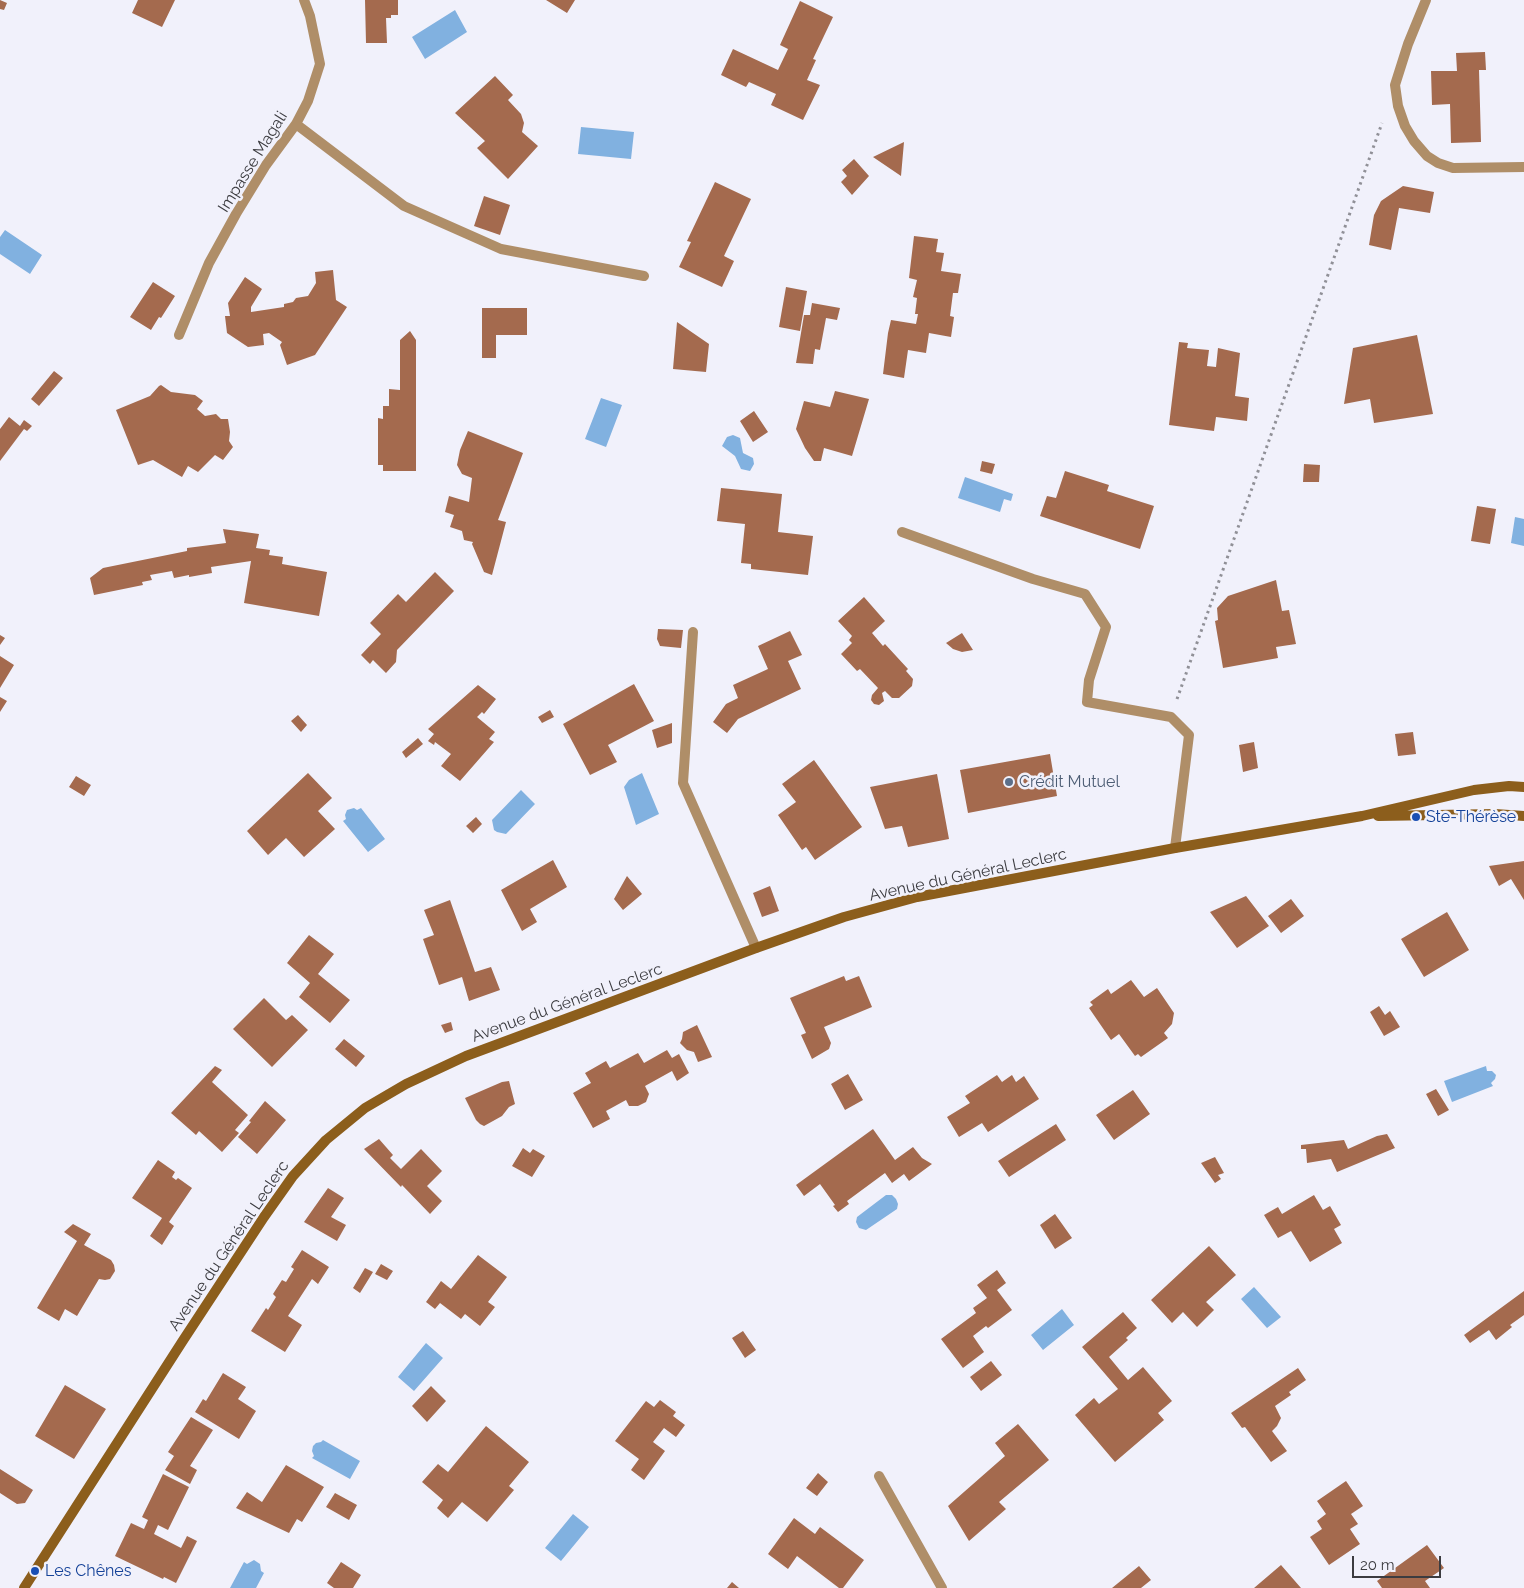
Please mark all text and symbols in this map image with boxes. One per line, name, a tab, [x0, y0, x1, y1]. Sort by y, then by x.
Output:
street label: Impasse Magali	[214, 108, 292, 216]
place label: Crédit Mutuel	[1019, 772, 1120, 792]
marker: Crédit Mutuel	[1003, 776, 1015, 788]
place label: Ste-Thérèse	[1426, 807, 1516, 827]
marker: Ste-Thérèse	[1410, 811, 1422, 823]
street label: Avenue du Général Leclerc	[868, 845, 1068, 905]
street label: Avenue du Général Leclerc	[469, 960, 665, 1046]
street label: Avenue du Général Leclerc	[165, 1157, 293, 1335]
scale bar	[1354, 1546, 1443, 1578]
text: 20 m	[1360, 1556, 1395, 1574]
place label: Les Chênes	[45, 1561, 131, 1581]
marker: Les Chênes	[29, 1565, 41, 1577]

